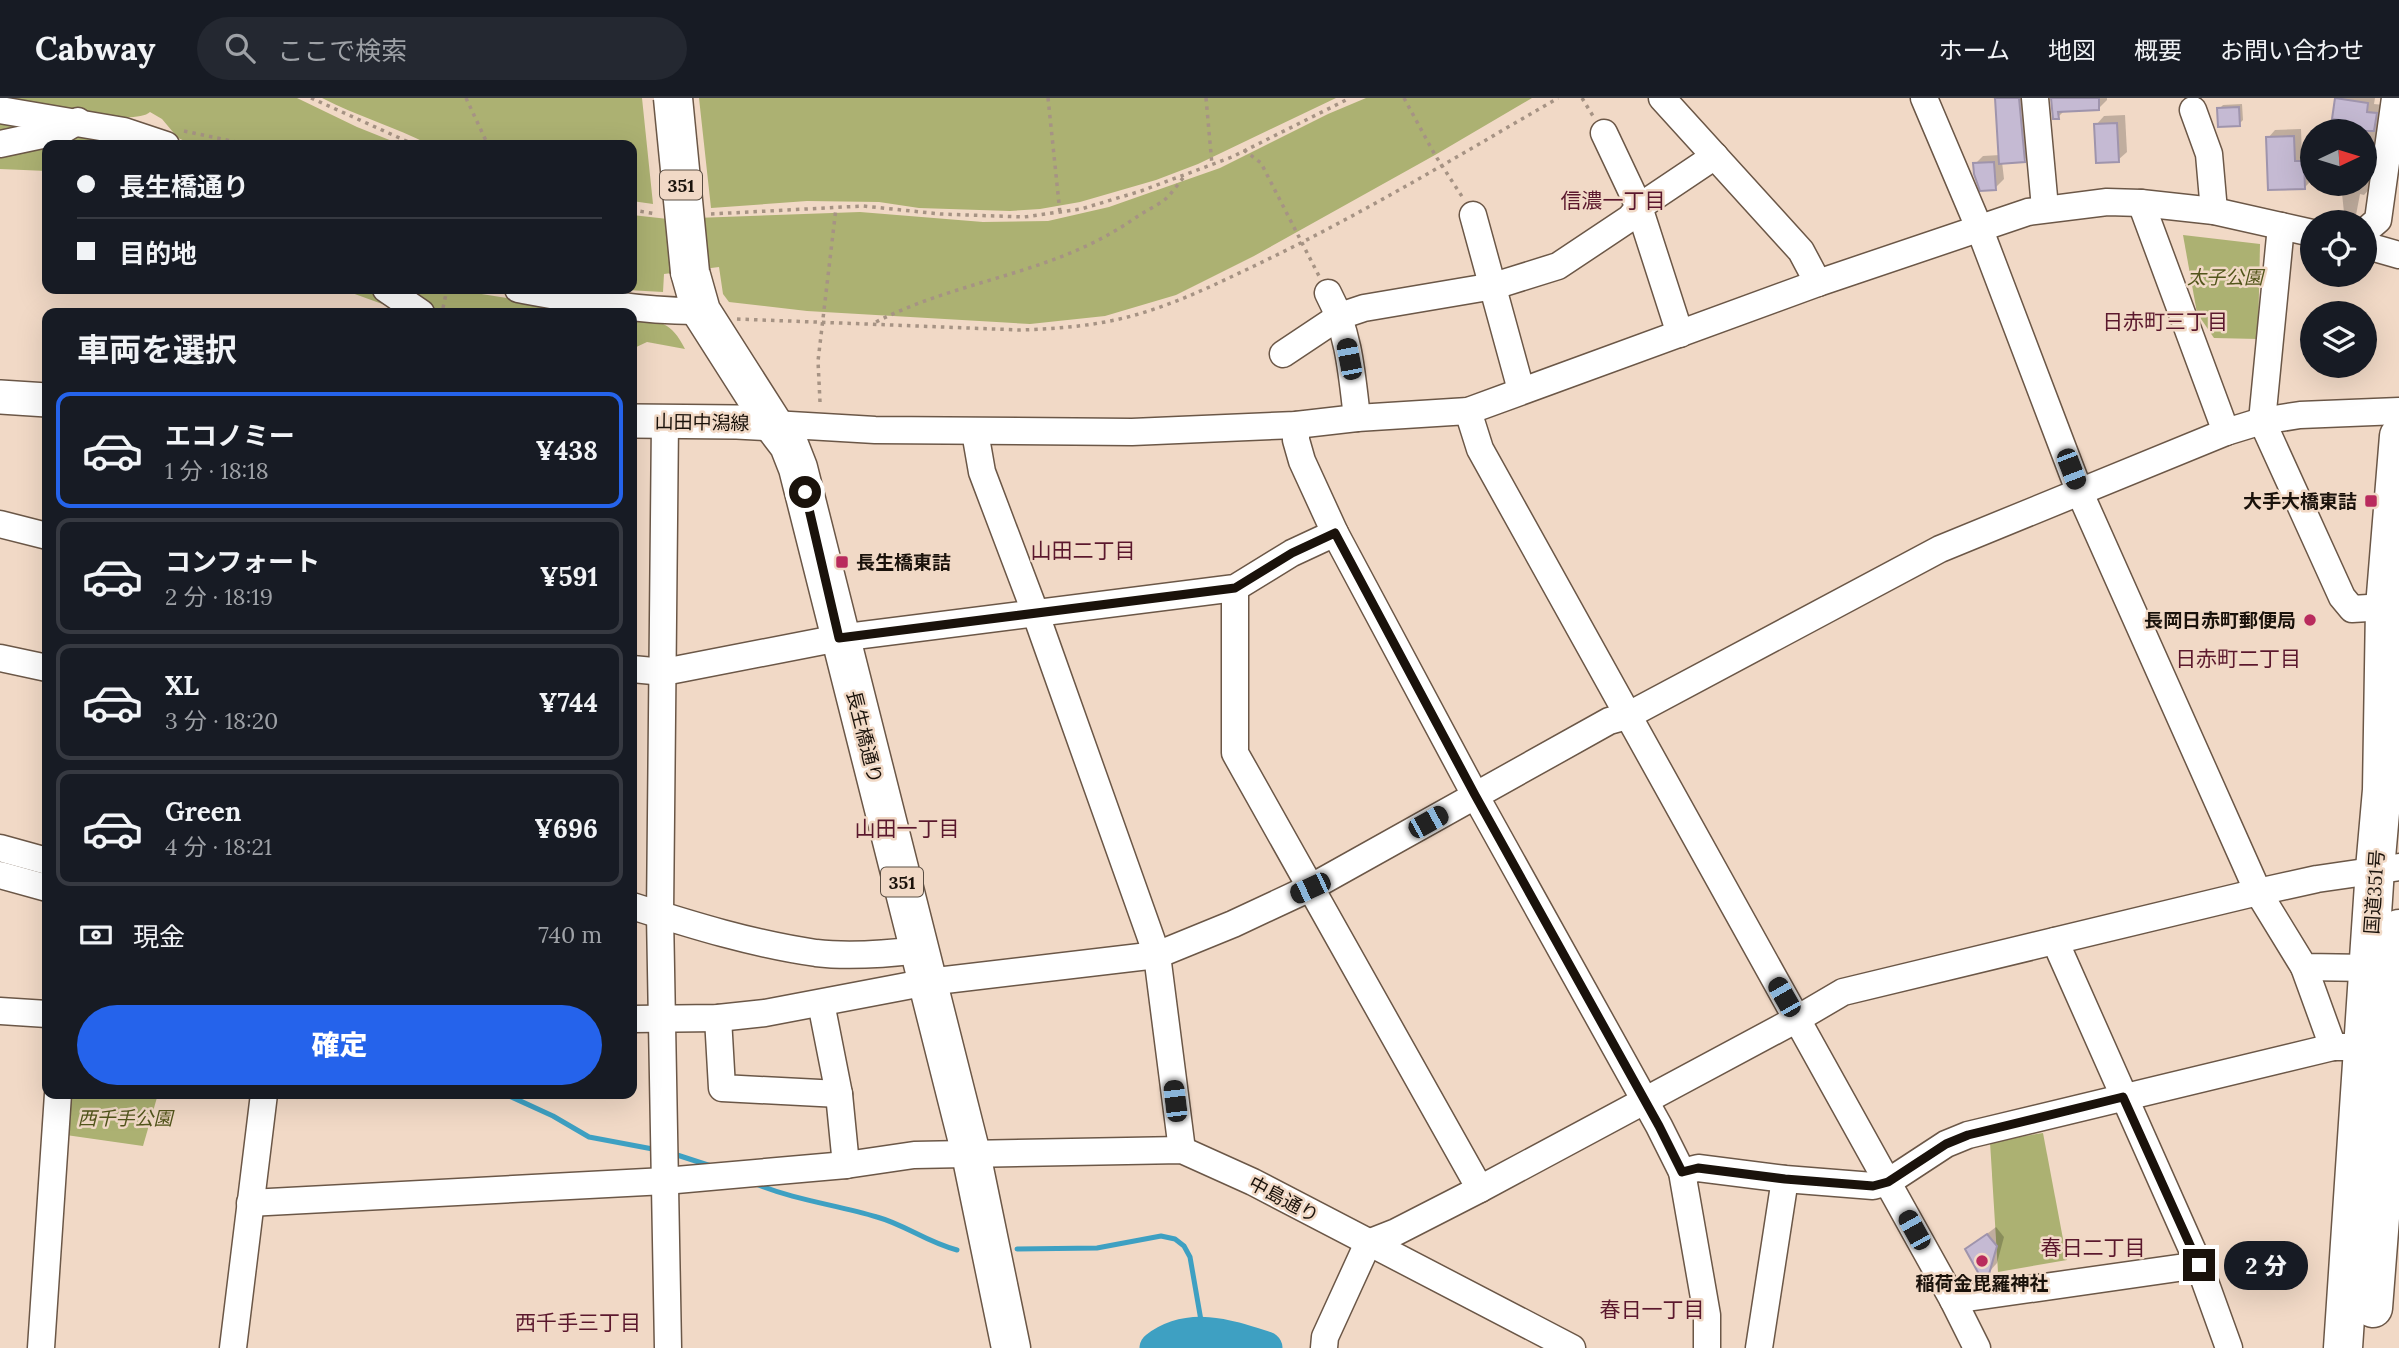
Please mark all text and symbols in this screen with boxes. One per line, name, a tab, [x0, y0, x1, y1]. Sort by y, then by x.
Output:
search box	[197, 17, 687, 80]
text: Cabway	[35, 27, 155, 69]
icon: search	[221, 29, 259, 67]
text: ここで検索	[277, 34, 407, 67]
text: ホーム	[1939, 35, 2010, 66]
text: 地図	[2048, 35, 2096, 66]
text: 概要	[2134, 35, 2182, 66]
text: お問い合わせ	[2220, 35, 2364, 66]
north arrow	[2300, 119, 2376, 196]
map controls	[2300, 119, 2377, 378]
text: 長生橋通り	[119, 170, 249, 203]
road number: 351	[660, 170, 702, 200]
district label: 信濃一丁目	[1561, 187, 1666, 214]
button: locate	[2300, 210, 2377, 287]
text: 目的地	[119, 237, 197, 270]
park label: 太子公園	[2187, 265, 2266, 289]
button: layers	[2300, 301, 2377, 378]
district label: 日赤町三丁目	[2102, 308, 2228, 335]
text: 車両を選択	[77, 329, 237, 370]
car	[1335, 336, 1364, 382]
street label: 山田中潟線	[654, 409, 750, 435]
icon: car	[81, 419, 144, 482]
text: エコノミー	[165, 419, 295, 452]
text: ¥438	[536, 434, 598, 467]
car	[2054, 446, 2089, 492]
text: 1 分 · 18:18	[165, 456, 269, 485]
route start	[789, 476, 821, 508]
place label: 大手大橋東詰	[2243, 489, 2357, 513]
marker: 大手大橋東詰	[2363, 493, 2379, 509]
district label: 山田二丁目	[1031, 537, 1136, 564]
icon: car	[81, 545, 144, 608]
text: コンフォート	[165, 545, 320, 578]
place label: 長生橋東詰	[856, 550, 951, 574]
marker: 長生橋東詰	[834, 554, 850, 570]
text: ¥591	[540, 560, 598, 593]
text: 2 分 · 18:19	[165, 582, 273, 611]
place label: 長岡日赤町郵便局	[2144, 608, 2296, 632]
marker: 長岡日赤町郵便局	[2302, 612, 2318, 628]
district label: 日赤町二丁目	[2175, 645, 2301, 672]
text: XL	[165, 669, 199, 702]
icon: car	[81, 671, 144, 734]
text: ¥744	[539, 686, 598, 719]
street label: 長生橋通り	[842, 688, 888, 786]
text: 3 分 · 18:20	[165, 706, 278, 735]
text: Green	[165, 795, 241, 828]
icon: car	[81, 797, 144, 860]
car	[1405, 803, 1452, 841]
text: ¥696	[534, 812, 598, 845]
district label: 山田一丁目	[855, 815, 960, 842]
text: 4 分 · 18:21	[165, 832, 272, 861]
street label: 国道351号	[2359, 849, 2389, 935]
road number: 351	[881, 868, 923, 896]
car	[1287, 870, 1334, 906]
icon: cash	[77, 916, 115, 954]
text: 現金	[133, 920, 185, 953]
text: 740 m	[538, 920, 602, 949]
car	[1765, 974, 1804, 1020]
button: 確定	[77, 1005, 602, 1085]
car	[1163, 1079, 1188, 1123]
park label: 西千手公園	[77, 1106, 175, 1130]
street label: 中島通り	[1245, 1171, 1323, 1227]
car	[1895, 1207, 1934, 1253]
district label: 春日二丁目	[2041, 1234, 2146, 1261]
callout: 2 分	[2224, 1240, 2308, 1290]
route end	[2183, 1249, 2215, 1281]
text: 2 分	[2245, 1251, 2287, 1280]
marker: 稲荷金毘羅神社	[1974, 1253, 1990, 1269]
place label: 稲荷金毘羅神社	[1915, 1271, 2049, 1295]
district label: 春日一丁目	[1600, 1296, 1705, 1323]
district label: 西千手三丁目	[515, 1309, 641, 1336]

